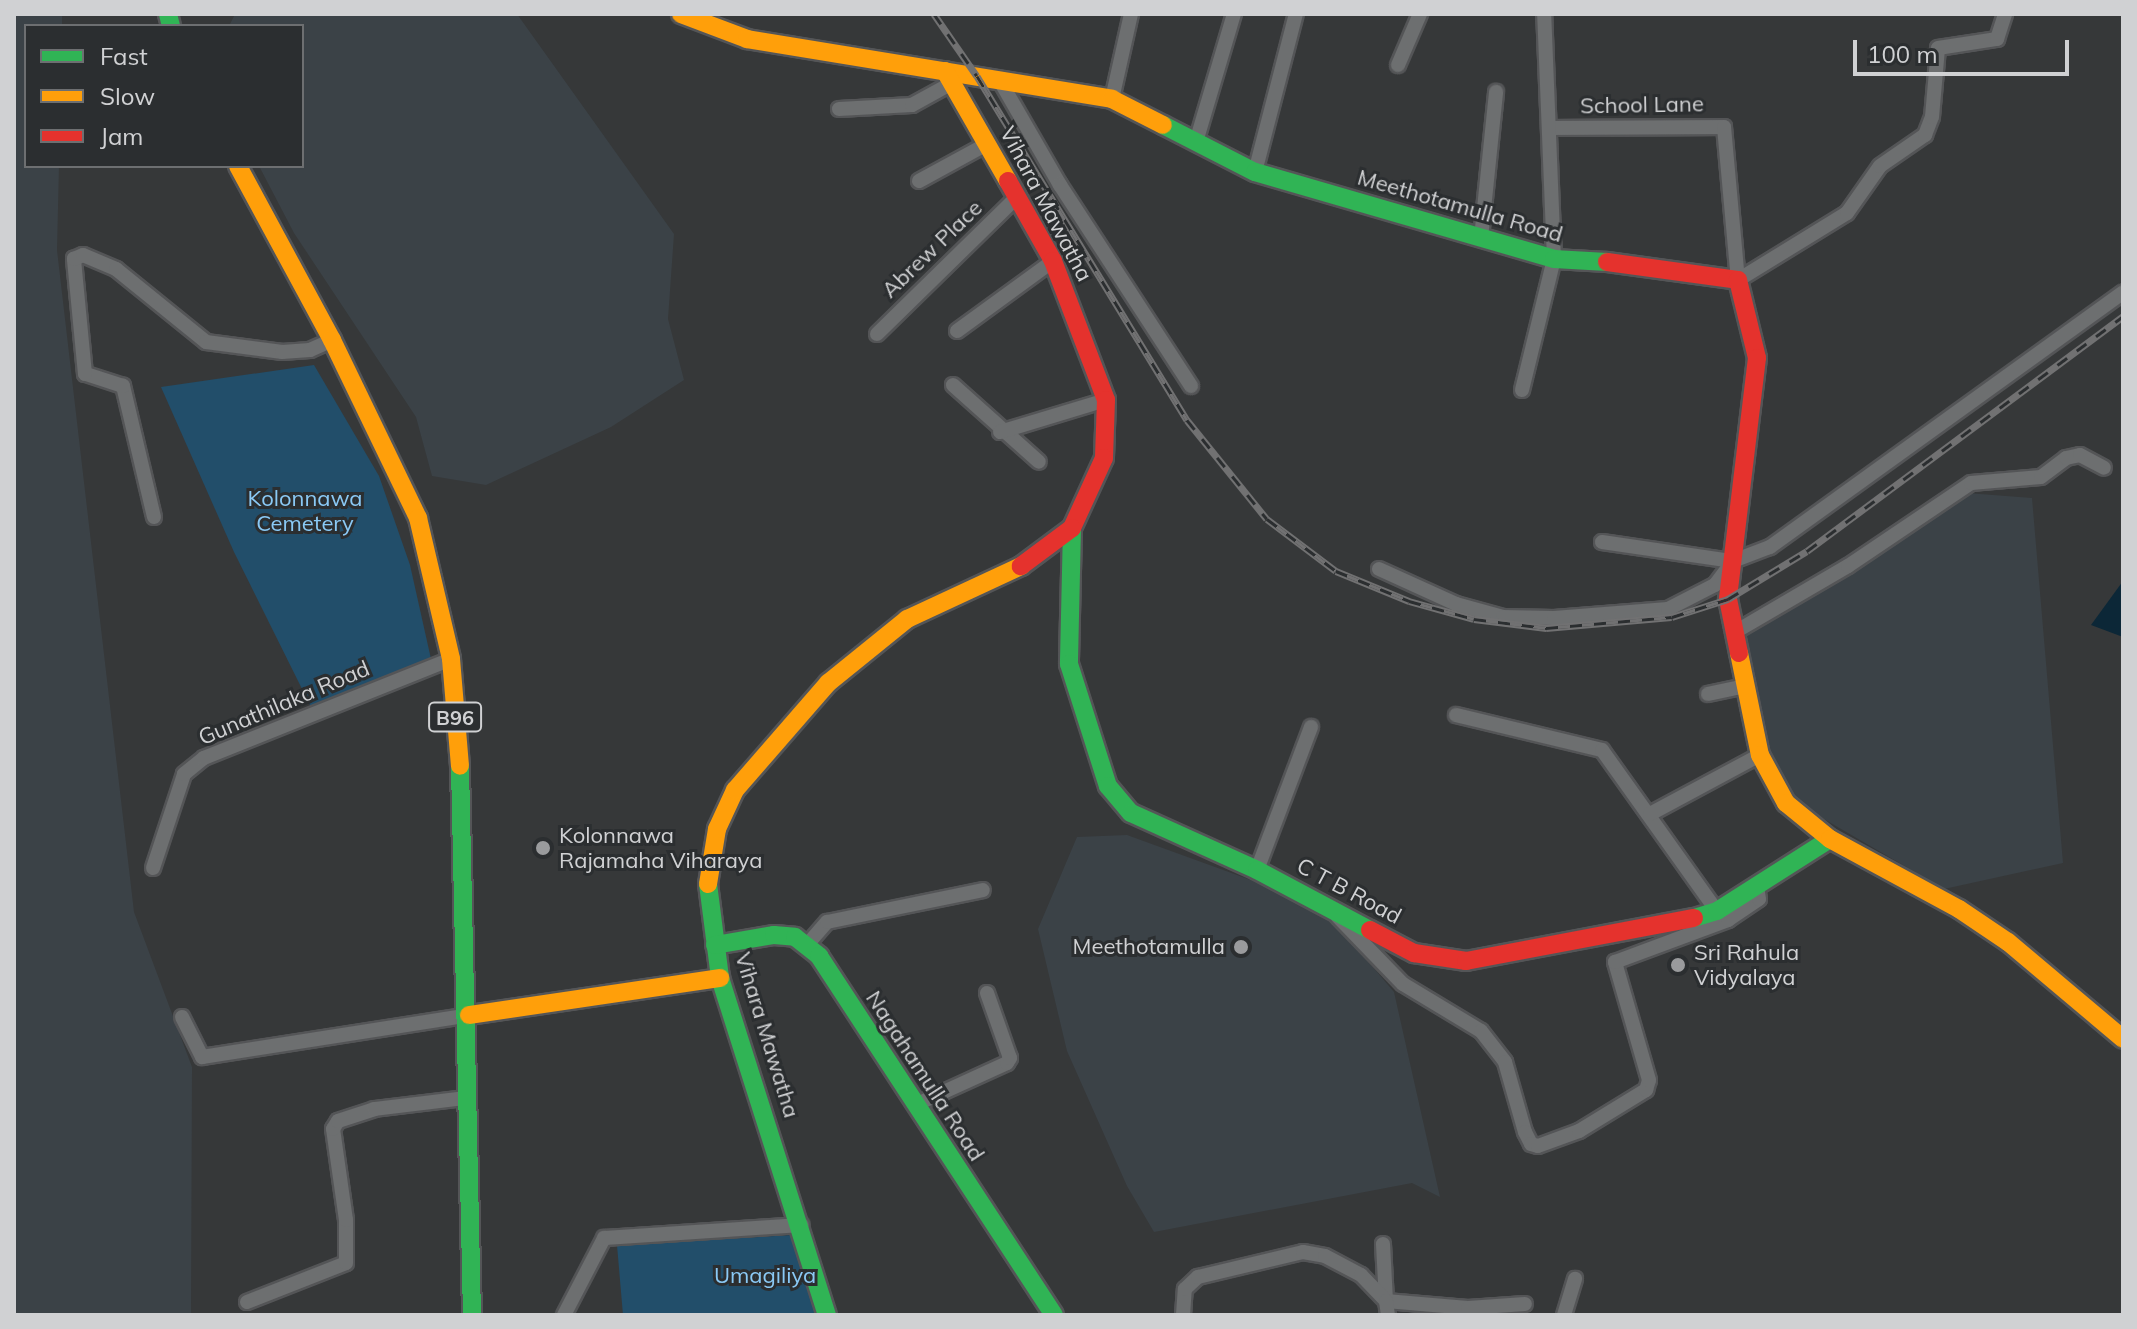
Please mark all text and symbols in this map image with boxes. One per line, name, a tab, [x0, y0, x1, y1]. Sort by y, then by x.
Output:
legend	[24, 24, 304, 168]
scale bar	[1857, 24, 2073, 74]
text: 100 m	[1867, 39, 1938, 69]
text: Fast	[100, 41, 148, 71]
text: Slow	[100, 81, 155, 111]
street label: School Lane	[1580, 91, 1704, 119]
text: Jam	[100, 121, 143, 151]
street label: Vihara Mawatha	[994, 122, 1098, 286]
street label: Meethotamulla Road	[1354, 164, 1566, 248]
street label: Abrew Place	[876, 195, 988, 303]
park label: Kolonnawa Cemetery	[247, 485, 363, 536]
street label: Gunathilaka Road	[195, 655, 373, 751]
road number: B96	[427, 701, 483, 733]
place label: Kolonnawa Rajamaha Viharaya	[559, 822, 762, 874]
marker: Kolonnawa Rajamaha Viharaya	[534, 839, 552, 857]
street label: C T B Road	[1292, 852, 1406, 930]
place label: Meethotamulla	[1073, 934, 1225, 960]
marker: Meethotamulla	[1232, 938, 1250, 956]
place label: Sri Rahula Vidyalaya	[1694, 939, 1799, 990]
street label: Vihara Mawatha	[729, 949, 805, 1121]
marker: Sri Rahula Vidyalaya	[1669, 956, 1687, 974]
street label: Nagahamulla Road	[860, 986, 990, 1166]
park label: Umagiliya	[714, 1263, 816, 1289]

